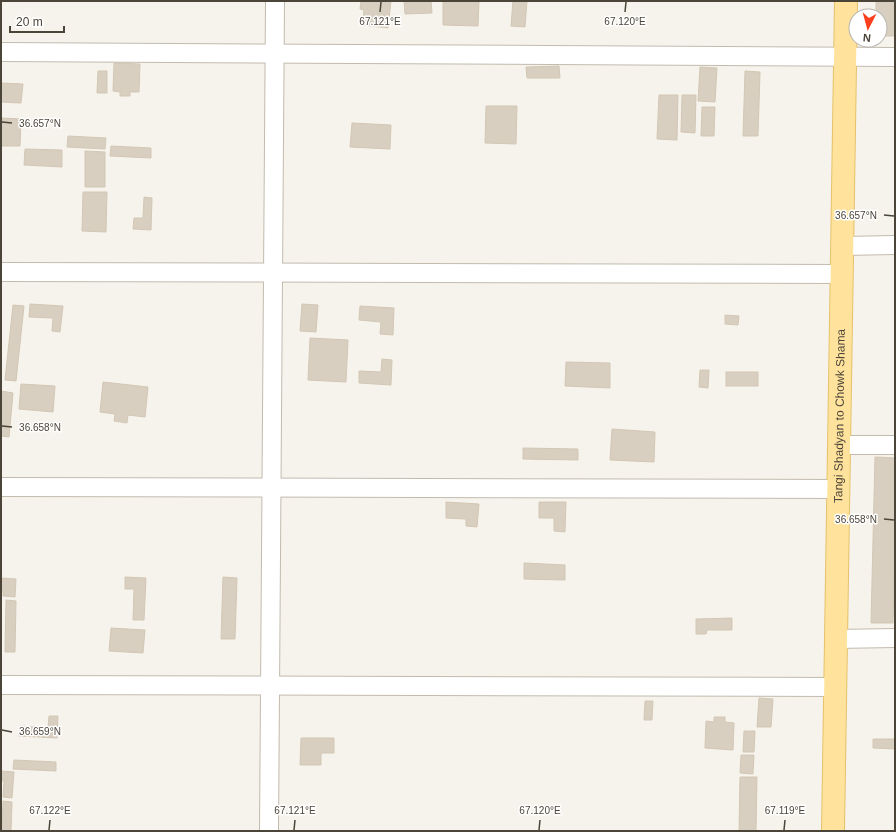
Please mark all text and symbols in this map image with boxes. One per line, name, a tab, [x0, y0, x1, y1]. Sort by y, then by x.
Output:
scale bar	[10, 8, 64, 34]
north arrow	[848, 8, 888, 48]
text: 20 m	[16, 15, 43, 29]
text: 67.121°E	[359, 16, 401, 27]
text: 67.120°E	[604, 16, 646, 27]
text: N	[862, 32, 872, 44]
text: 36.657°N	[19, 118, 61, 129]
text: 36.657°N	[835, 210, 877, 221]
street label: Tangi Shadyan to Chowk Shama	[831, 328, 848, 503]
text: 36.658°N	[19, 422, 61, 433]
text: 36.658°N	[835, 514, 877, 525]
text: 36.659°N	[19, 726, 61, 737]
text: 67.122°E	[29, 805, 71, 816]
text: 67.121°E	[274, 805, 316, 816]
text: 67.120°E	[519, 805, 561, 816]
text: 67.119°E	[765, 805, 806, 816]

